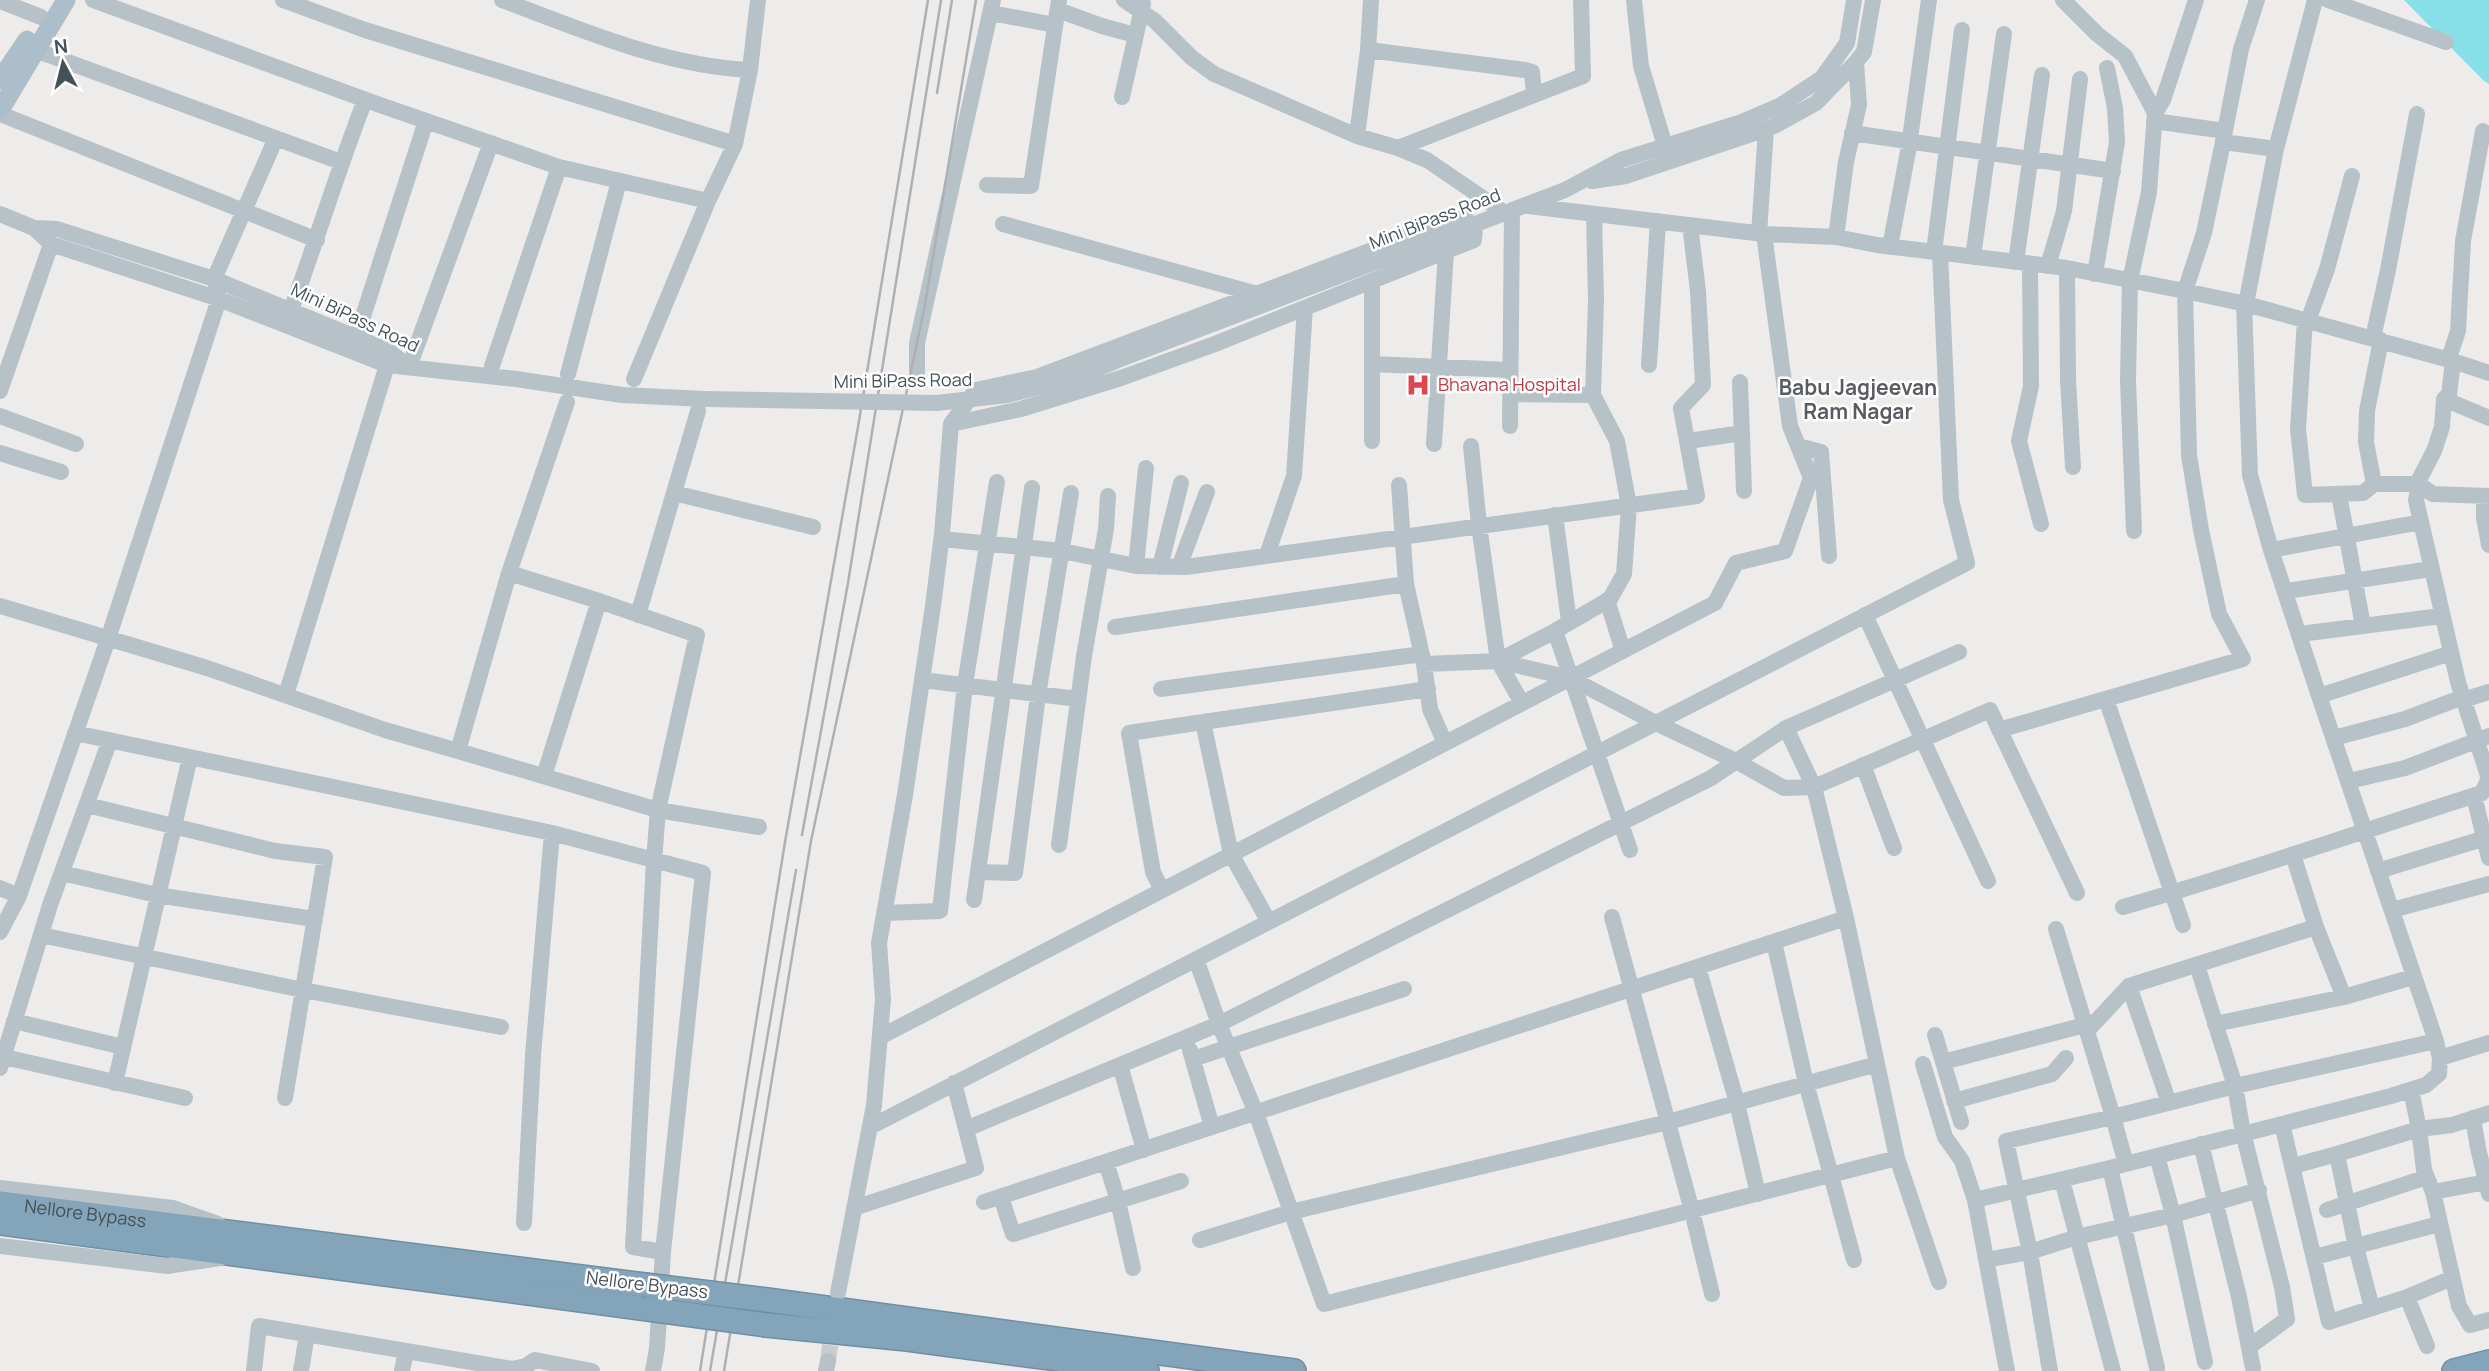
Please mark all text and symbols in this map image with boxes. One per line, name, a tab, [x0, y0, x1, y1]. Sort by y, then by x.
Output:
north arrow	[28, 28, 98, 98]
text: N	[53, 32, 69, 60]
street label: Mini BiPass Road	[1366, 182, 1504, 254]
street label: Mini BiPass Road	[288, 277, 423, 357]
street label: Mini BiPass Road	[833, 367, 973, 393]
hospital icon: Bhavana Hospital	[1404, 371, 1432, 399]
place label: Bhavana Hospital	[1438, 372, 1581, 396]
district label: Babu Jagjeevan Ram Nagar	[1779, 373, 1937, 425]
street label: Nellore Bypass	[23, 1193, 148, 1232]
street label: Nellore Bypass	[585, 1265, 709, 1303]

